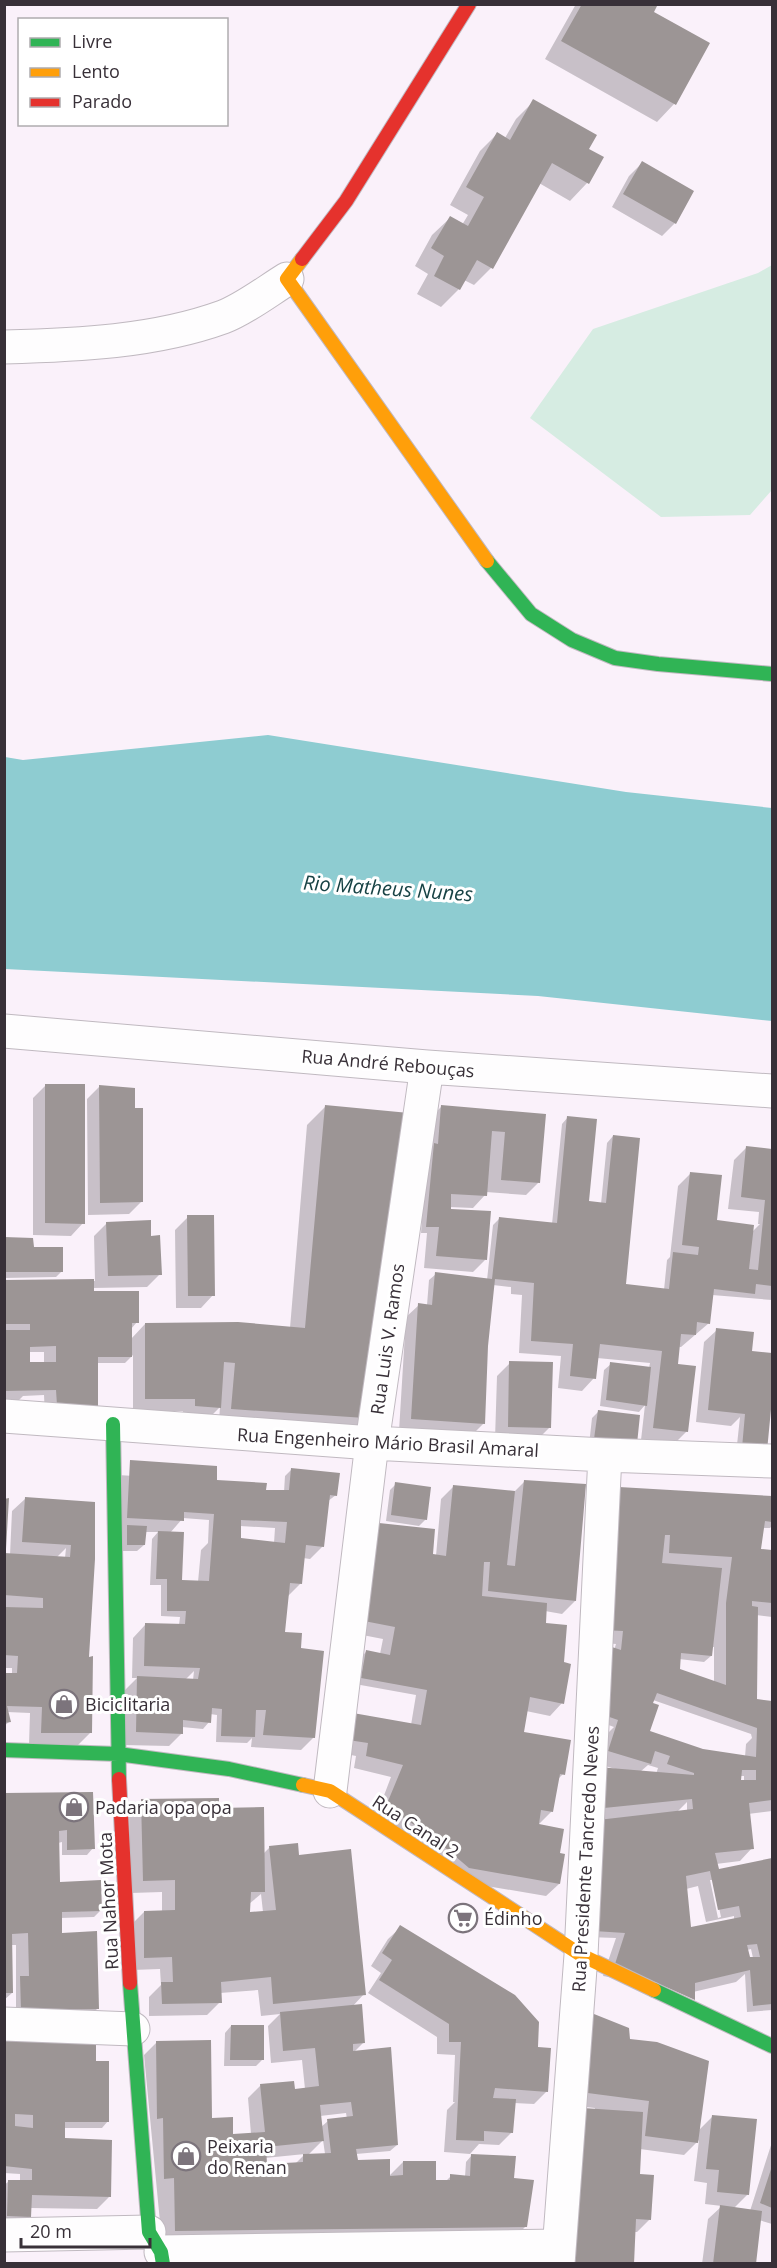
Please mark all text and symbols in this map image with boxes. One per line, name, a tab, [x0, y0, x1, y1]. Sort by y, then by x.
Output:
legend	[18, 18, 228, 126]
text: Livre	[72, 29, 112, 53]
text: Lento	[72, 59, 120, 83]
text: Parado	[72, 89, 132, 113]
water label: Rio Matheus Nunes	[302, 869, 474, 907]
street label: Rua André Rebouças	[300, 1043, 476, 1083]
street label: Rua Luis V. Ramos	[365, 1262, 409, 1416]
street label: Rua Engenheiro Mário Brasil Amaral	[236, 1422, 540, 1462]
shop icon: Biciclitaria	[48, 1688, 80, 1720]
place label: Biciclitaria	[85, 1692, 170, 1716]
street label: Rua Presidente Tancredo Neves	[566, 1725, 604, 1993]
street label: Rua Canal 2	[368, 1789, 464, 1863]
shop icon: Padaria opa opa	[58, 1791, 90, 1823]
place label: Padaria opa opa	[95, 1795, 232, 1819]
street label: Rua Nahor Mota	[92, 1832, 124, 1970]
supermarket icon: Édinho	[447, 1902, 479, 1934]
place label: Édinho	[484, 1906, 542, 1930]
place label: Peixaria do Renan	[207, 2134, 287, 2179]
shop icon: Peixaria do Renan	[170, 2140, 202, 2172]
scale bar	[21, 2211, 150, 2249]
text: 20 m	[30, 2219, 72, 2243]

